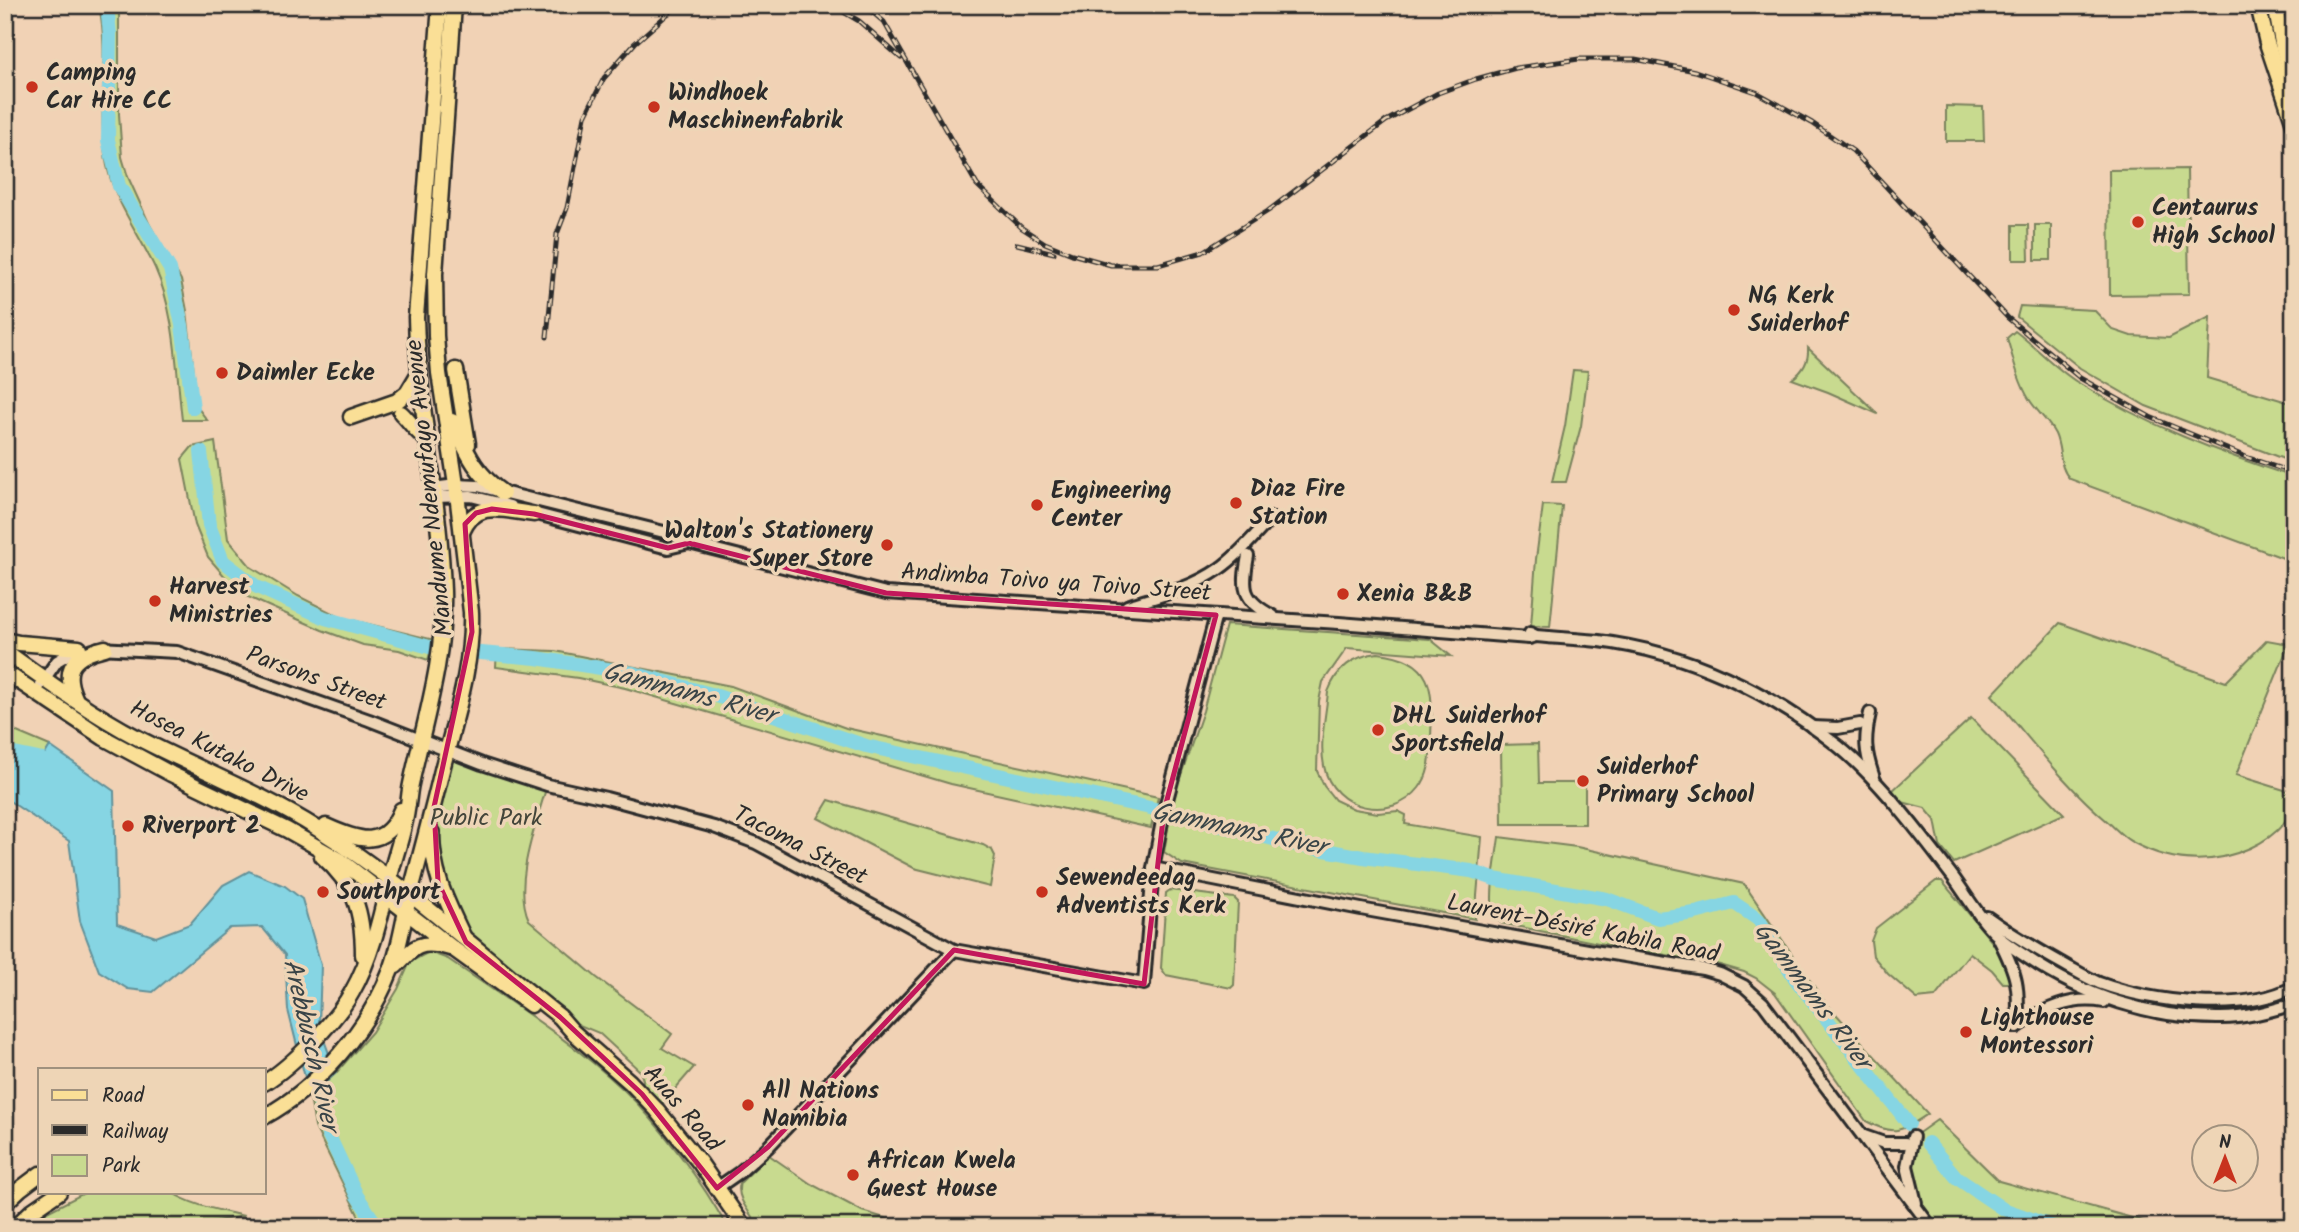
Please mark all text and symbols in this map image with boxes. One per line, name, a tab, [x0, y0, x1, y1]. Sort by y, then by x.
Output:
place label: Camping Car Hire CC	[46, 54, 172, 121]
place label: Windhoek Maschinenfabrik	[668, 74, 844, 141]
marker: Camping Car Hire CC	[24, 79, 40, 95]
marker: Windhoek Maschinenfabrik	[646, 99, 662, 115]
place label: Centaurus High School	[2152, 189, 2276, 256]
marker: Centaurus High School	[2130, 214, 2146, 230]
place label: NG Kerk Suiderhof	[1748, 277, 1850, 344]
marker: NG Kerk Suiderhof	[1726, 302, 1742, 318]
street label: Mandume Ndemufayo Avenue	[395, 337, 465, 638]
place label: Daimler Ecke	[236, 354, 375, 393]
marker: Daimler Ecke	[214, 365, 230, 381]
place label: Diaz Fire Station	[1250, 470, 1345, 537]
place label: Engineering Center	[1051, 472, 1172, 539]
marker: Diaz Fire Station	[1228, 495, 1244, 511]
marker: Engineering Center	[1029, 497, 1045, 513]
place label: Walton's Stationery Super Store	[664, 512, 874, 579]
marker: Walton's Stationery Super Store	[879, 537, 895, 553]
street label: Andimba Toivo ya Toivo Street	[900, 553, 1213, 613]
place label: Harvest Ministries	[169, 568, 273, 635]
place label: Xenia B&B	[1356, 575, 1473, 614]
marker: Xenia B&B	[1335, 586, 1351, 602]
marker: Harvest Ministries	[147, 593, 163, 609]
street label: Parsons Street	[240, 636, 392, 723]
water label: Gammams River	[598, 651, 785, 739]
street label: Hosea Kutako Drive	[122, 690, 316, 814]
place label: DHL Suiderhof Sportsfield	[1392, 697, 1548, 764]
marker: DHL Suiderhof Sportsfield	[1370, 722, 1386, 738]
place label: Suiderhof Primary School	[1597, 748, 1755, 815]
marker: Suiderhof Primary School	[1575, 773, 1591, 789]
water label: Gammams River	[1148, 791, 1335, 870]
street label: Tacoma Street	[726, 795, 875, 897]
park label: Public Park	[430, 799, 543, 838]
place label: Riverport 2	[142, 807, 260, 846]
marker: Riverport 2	[120, 818, 136, 834]
place label: Sewendeedag Adventists Kerk	[1056, 859, 1227, 926]
place label: Southport	[337, 873, 442, 912]
street label: Laurent-Désiré Kabila Road	[1444, 883, 1723, 975]
marker: Southport	[315, 884, 331, 900]
marker: Sewendeedag Adventists Kerk	[1034, 884, 1050, 900]
water label: Gammams River	[1742, 913, 1885, 1083]
water label: Arebbusch River	[270, 955, 351, 1141]
place label: Lighthouse Montessori	[1980, 999, 2095, 1066]
marker: Lighthouse Montessori	[1958, 1024, 1974, 1040]
street label: Auas Road	[633, 1056, 732, 1162]
legend	[38, 1068, 266, 1194]
place label: All Nations Namibia	[762, 1072, 879, 1139]
text: Road	[102, 1080, 145, 1113]
marker: All Nations Namibia	[740, 1097, 756, 1113]
text: Railway	[102, 1116, 168, 1149]
north arrow	[2190, 1124, 2260, 1194]
text: N	[2219, 1128, 2231, 1158]
place label: African Kwela Guest House	[867, 1142, 1016, 1209]
text: Park	[102, 1150, 140, 1183]
marker: African Kwela Guest House	[845, 1167, 861, 1183]

